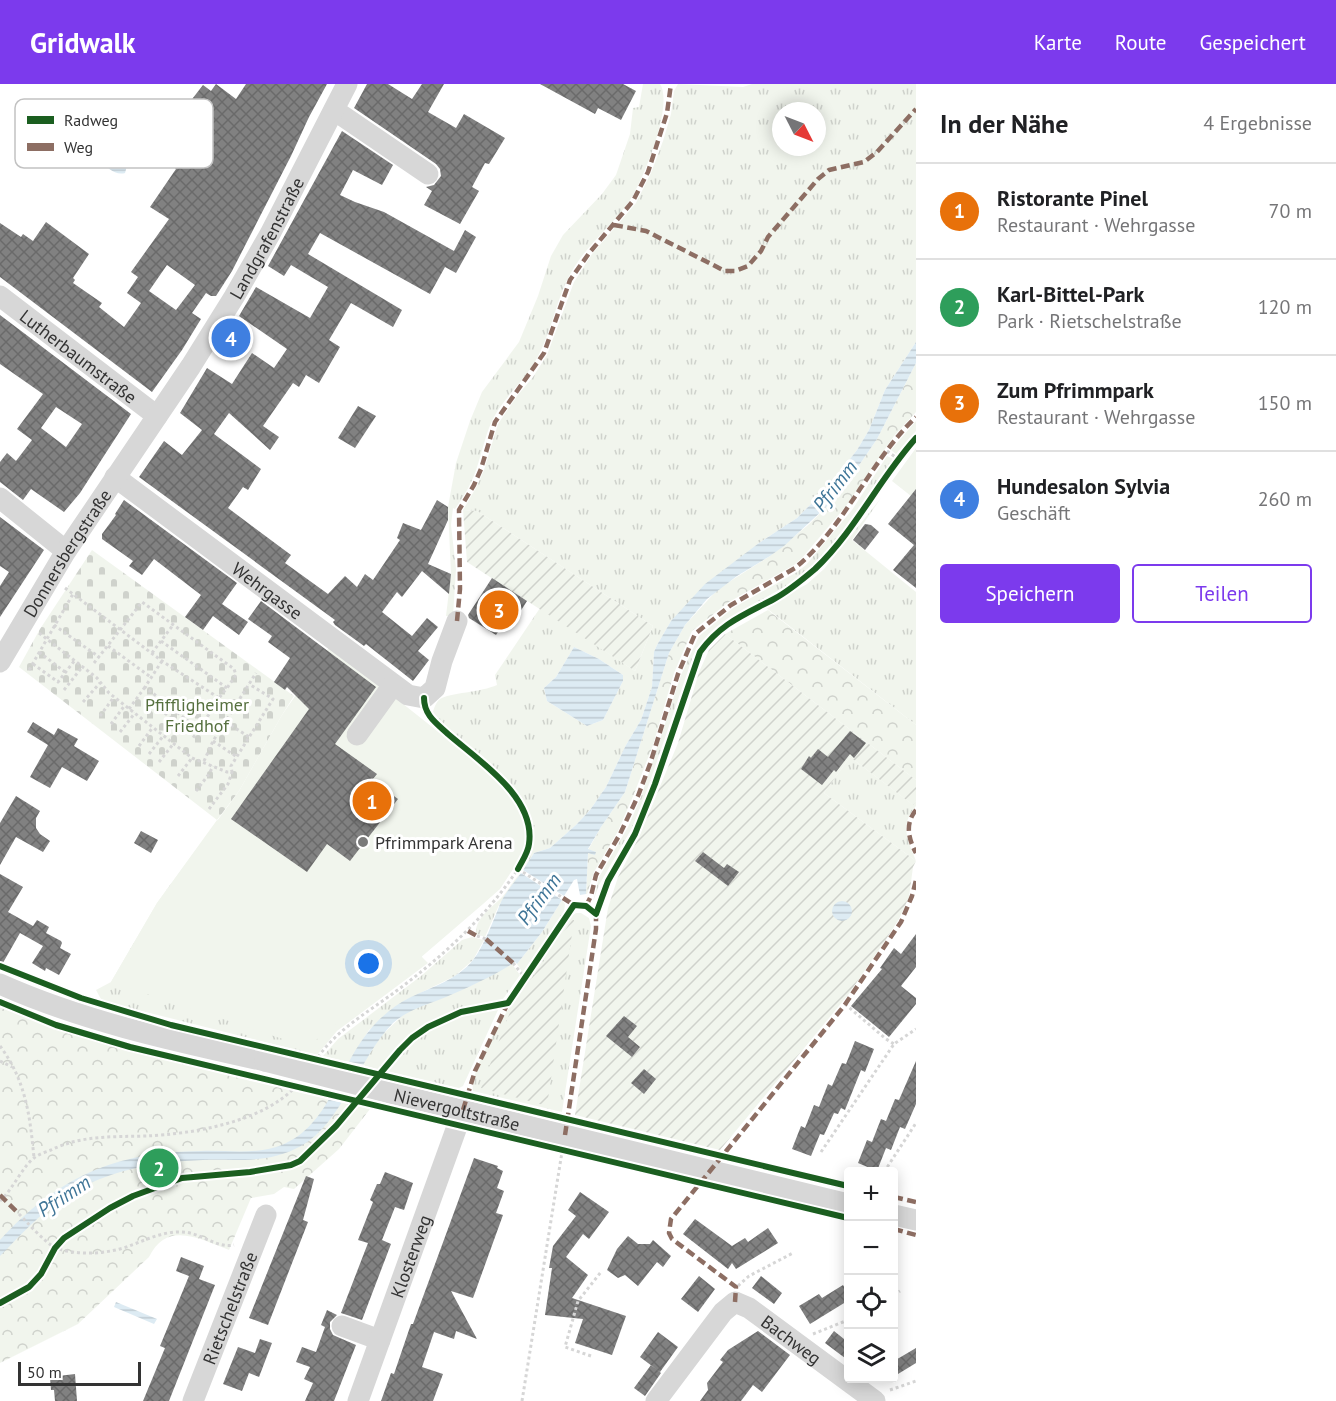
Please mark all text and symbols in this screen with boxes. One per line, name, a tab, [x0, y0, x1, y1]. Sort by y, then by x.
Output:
text: Gridwalk	[30, 24, 136, 61]
text: Karte	[1034, 29, 1082, 56]
text: Route	[1115, 29, 1166, 56]
text: Gespeichert	[1199, 29, 1306, 56]
legend	[15, 99, 213, 168]
north arrow	[772, 102, 826, 156]
text: In der Nähe	[940, 107, 1068, 140]
text: Radweg	[64, 110, 118, 130]
text: 4 Ergebnisse	[1203, 110, 1312, 136]
text: Weg	[64, 137, 93, 157]
street label: Landgrafenstraße	[224, 173, 309, 303]
text: Ristorante Pinel	[997, 184, 1148, 212]
text: 1	[954, 198, 965, 224]
text: 70 m	[1269, 198, 1312, 224]
text: Restaurant · Wehrgasse	[997, 212, 1195, 238]
text: Karl-Bittel-Park	[997, 280, 1144, 308]
text: 2	[954, 294, 965, 320]
text: 120 m	[1258, 294, 1312, 320]
street label: Lutherbaumstraße	[15, 304, 142, 408]
text: Park · Rietschelstraße	[997, 308, 1182, 334]
pin: 4	[212, 316, 250, 360]
text: Zum Pfrimmpark	[997, 376, 1154, 404]
text: 3	[954, 390, 965, 416]
text: 150 m	[1258, 390, 1312, 416]
text: Restaurant · Wehrgasse	[997, 404, 1195, 430]
water label: Pfrimm	[807, 455, 863, 517]
text: Hundesalon Sylvia	[997, 472, 1170, 500]
street label: Donnersbergstraße	[18, 484, 116, 621]
text: 4	[954, 486, 965, 512]
text: 260 m	[1258, 486, 1312, 512]
text: Geschäft	[997, 500, 1071, 526]
street label: Wehrgasse	[228, 557, 307, 624]
button: Speichern	[940, 564, 1120, 623]
button: Teilen	[1132, 564, 1312, 623]
pin: 3	[480, 588, 518, 632]
park label: Pfiffligheimer Friedhof	[145, 693, 249, 737]
pin: 1	[352, 778, 392, 824]
place label: Pfrimmpark Arena	[375, 831, 513, 854]
marker: Pfrimmpark Arena	[356, 835, 370, 849]
water label: Pfrimm	[511, 868, 567, 930]
your location	[354, 949, 383, 978]
street label: Nievergoltstraße	[392, 1083, 522, 1135]
pin: 2	[140, 1146, 178, 1190]
map controls	[844, 1167, 898, 1383]
button: +	[844, 1167, 898, 1221]
water label: Pfrimm	[32, 1169, 96, 1223]
street label: Klosterweg	[385, 1212, 436, 1301]
button: −	[844, 1221, 898, 1275]
street label: Rietschelstraße	[197, 1248, 262, 1368]
button: locate	[844, 1275, 898, 1329]
street label: Bachweg	[757, 1310, 826, 1369]
button: layers	[844, 1329, 898, 1383]
scale bar	[18, 1359, 141, 1386]
text: 50 m	[27, 1362, 62, 1382]

